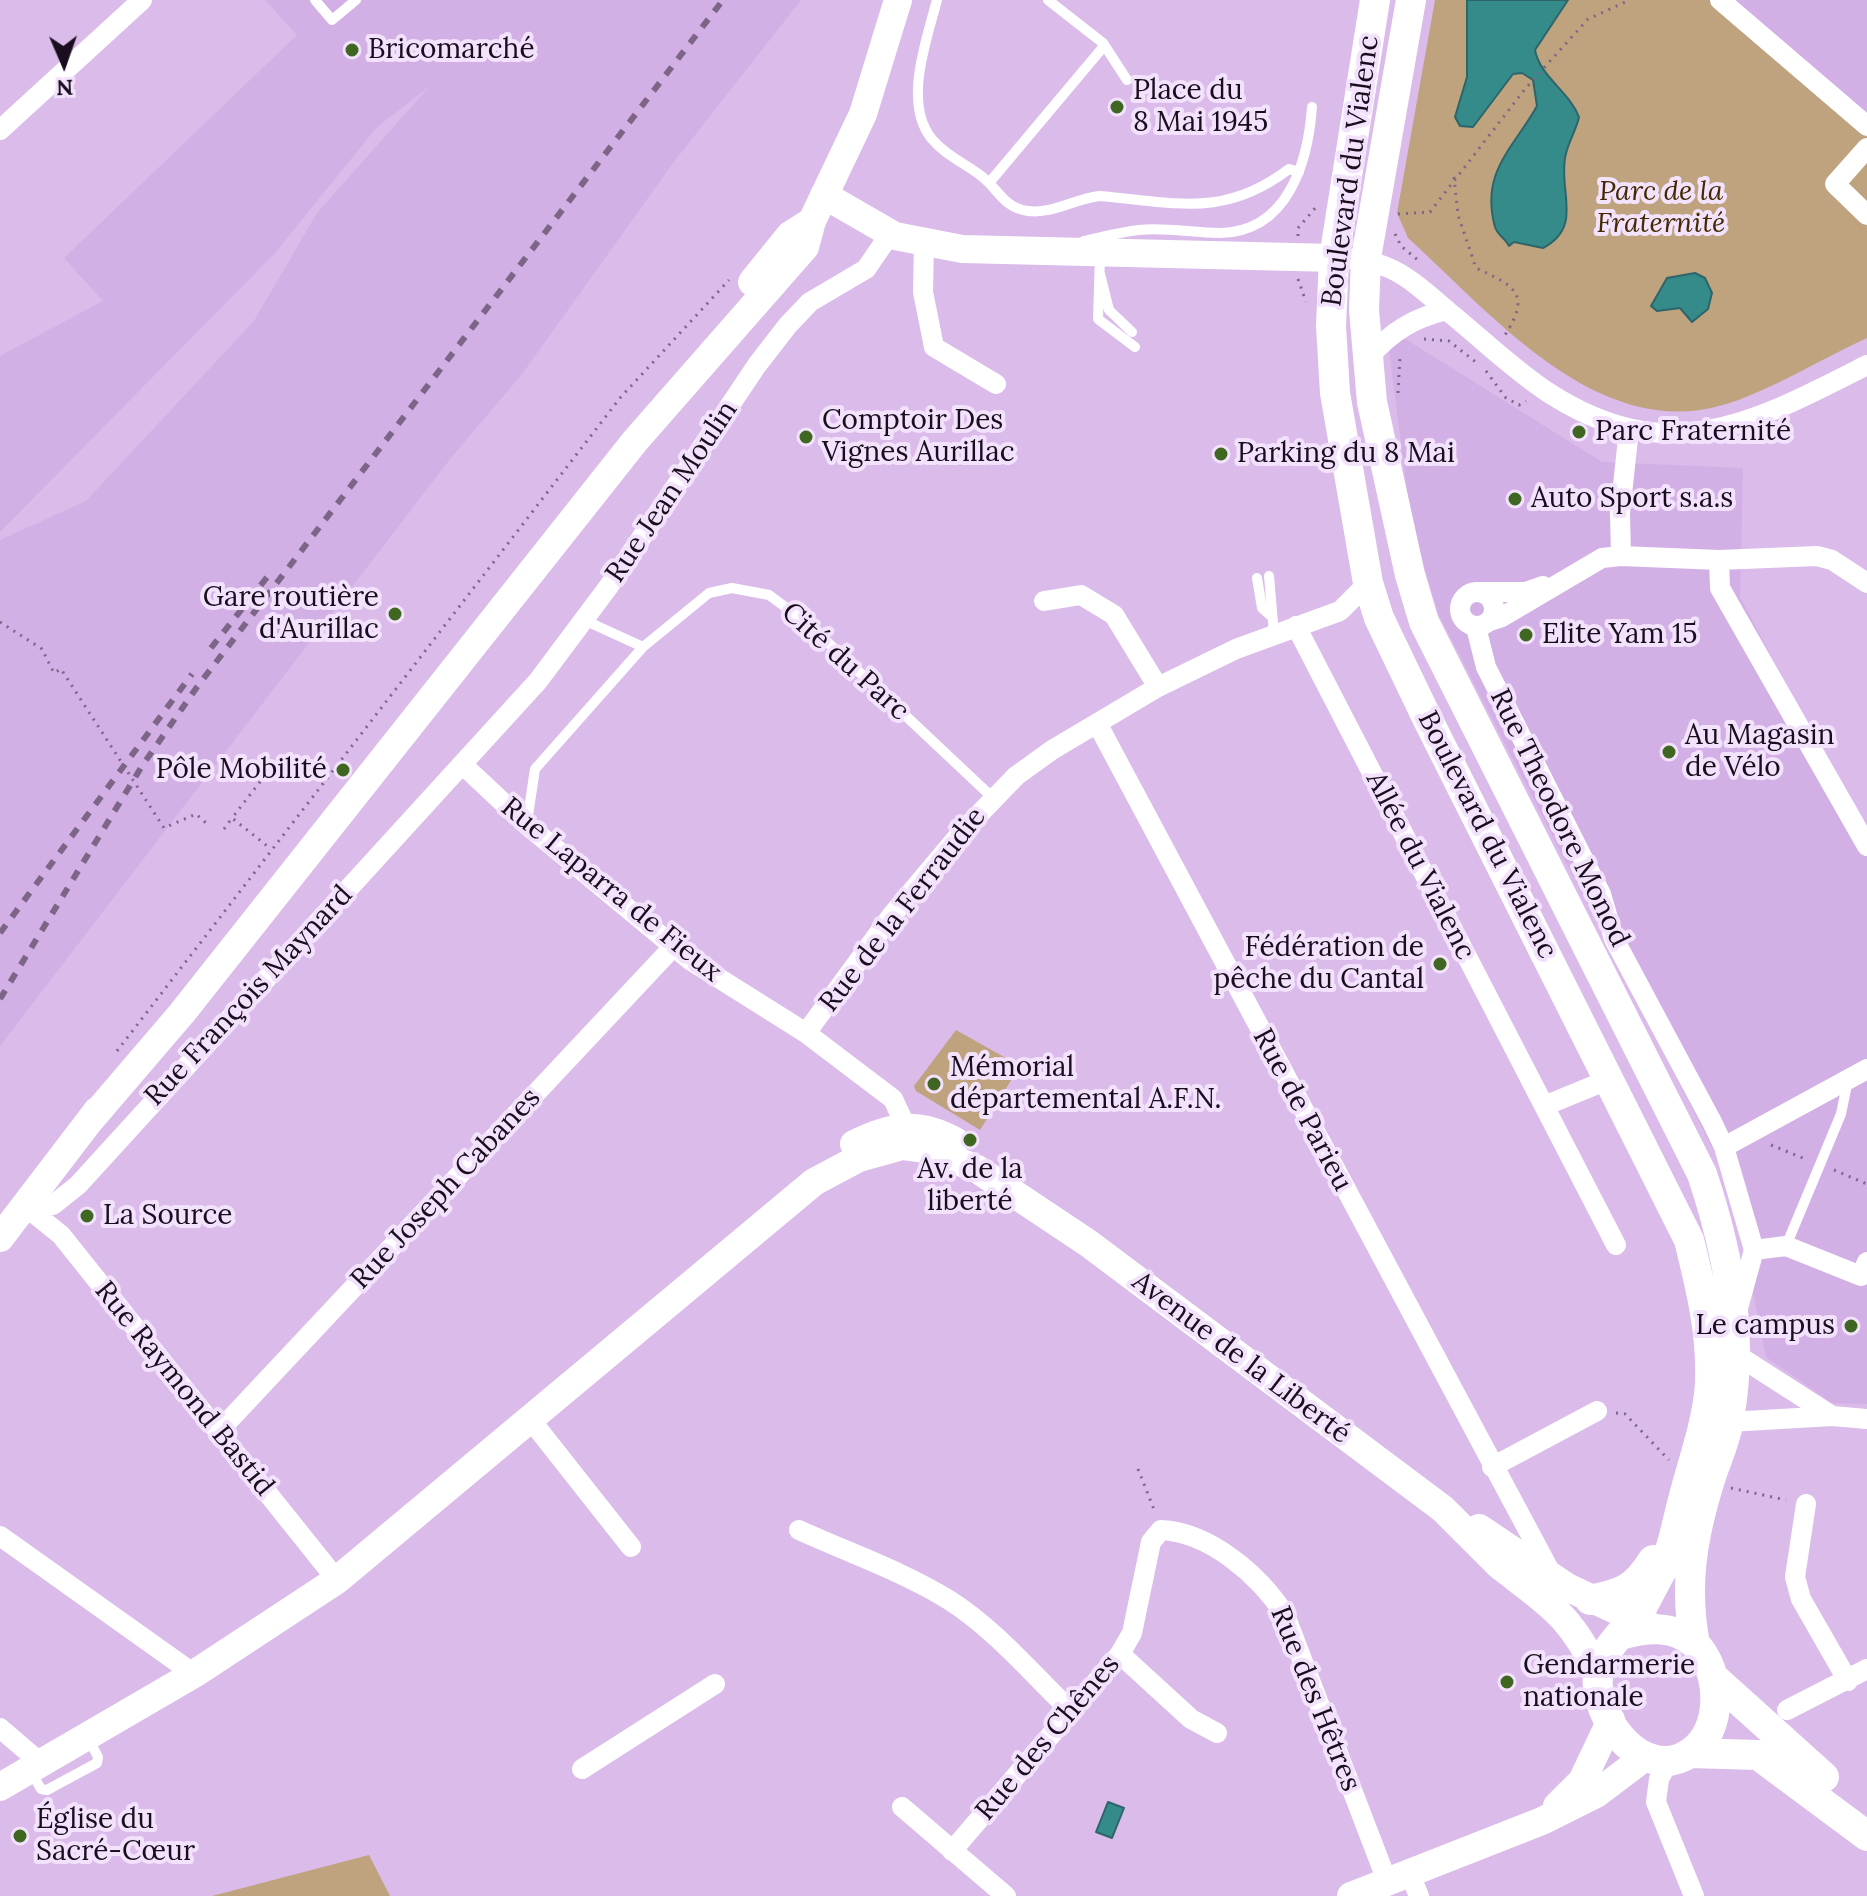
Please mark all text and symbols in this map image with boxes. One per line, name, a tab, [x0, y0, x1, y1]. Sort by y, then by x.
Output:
north arrow	[24, 24, 104, 104]
place label: Bricomarché	[368, 33, 535, 67]
street label: Boulevard du Vialenc	[1315, 33, 1387, 309]
marker: Bricomarché	[343, 41, 361, 59]
text: N	[56, 74, 74, 102]
place label: Place du 8 Mai 1945	[1133, 74, 1268, 140]
marker: Place du 8 Mai 1945	[1108, 98, 1126, 116]
park label: Parc de la Fraternité	[1597, 175, 1725, 241]
street label: Rue Jean Moulin	[599, 395, 745, 589]
place label: Comptoir Des Vignes Aurillac	[822, 404, 1015, 470]
place label: Parc Fraternité	[1595, 415, 1791, 449]
marker: Parc Fraternité	[1570, 423, 1588, 441]
marker: Comptoir Des Vignes Aurillac	[797, 428, 815, 446]
place label: Parking du 8 Mai	[1237, 437, 1455, 471]
marker: Parking du 8 Mai	[1212, 445, 1230, 463]
place label: Auto Sport s.a.s	[1531, 482, 1733, 516]
marker: Auto Sport s.a.s	[1506, 490, 1524, 508]
place label: Gare routière d'Aurillac	[203, 581, 379, 647]
street label: Cité du Parc	[774, 596, 916, 728]
marker: Gare routière d'Aurillac	[386, 605, 404, 623]
place label: Elite Yam 15	[1542, 618, 1697, 652]
marker: Elite Yam 15	[1517, 626, 1535, 644]
street label: Rue Theodore Monod	[1482, 684, 1636, 952]
street label: Boulevard du Vialenc	[1410, 706, 1564, 964]
place label: Au Magasin de Vélo	[1685, 719, 1835, 785]
marker: Au Magasin de Vélo	[1660, 743, 1678, 761]
place label: Pôle Mobilité	[156, 753, 327, 787]
marker: Pôle Mobilité	[334, 761, 352, 779]
street label: Allée du Vialenc	[1358, 767, 1482, 965]
street label: Rue Laparra de Fieux	[494, 791, 728, 989]
street label: Rue de la Ferraudie	[813, 801, 993, 1019]
street label: Rue François Maynard	[138, 879, 360, 1113]
place label: Fédération de pêche du Cantal	[1214, 931, 1424, 997]
marker: Fédération de pêche du Cantal	[1431, 955, 1449, 973]
street label: Rue de Parieu	[1245, 1023, 1359, 1197]
place label: Mémorial départemental A.F.N.	[950, 1051, 1221, 1117]
marker: Mémorial départemental A.F.N.	[925, 1075, 943, 1093]
street label: Rue Joseph Cabanes	[344, 1082, 548, 1296]
marker: Av. de la liberté	[961, 1131, 979, 1149]
place label: Av. de la liberté	[917, 1153, 1023, 1219]
place label: La Source	[103, 1199, 232, 1233]
marker: La Source	[78, 1207, 96, 1225]
street label: Avenue de la Liberté	[1125, 1265, 1357, 1451]
street label: Rue Raymond Bastid	[87, 1275, 281, 1503]
place label: Le campus	[1696, 1309, 1835, 1343]
marker: Le campus	[1842, 1317, 1860, 1335]
street label: Rue des Hêtres	[1263, 1602, 1367, 1796]
street label: Rue des Chênes	[969, 1648, 1127, 1828]
place label: Gendarmerie nationale	[1523, 1649, 1695, 1715]
marker: Gendarmerie nationale	[1498, 1673, 1516, 1691]
place label: Église du Sacré-Cœur	[36, 1803, 195, 1869]
marker: Église du Sacré-Cœur	[11, 1827, 29, 1845]

